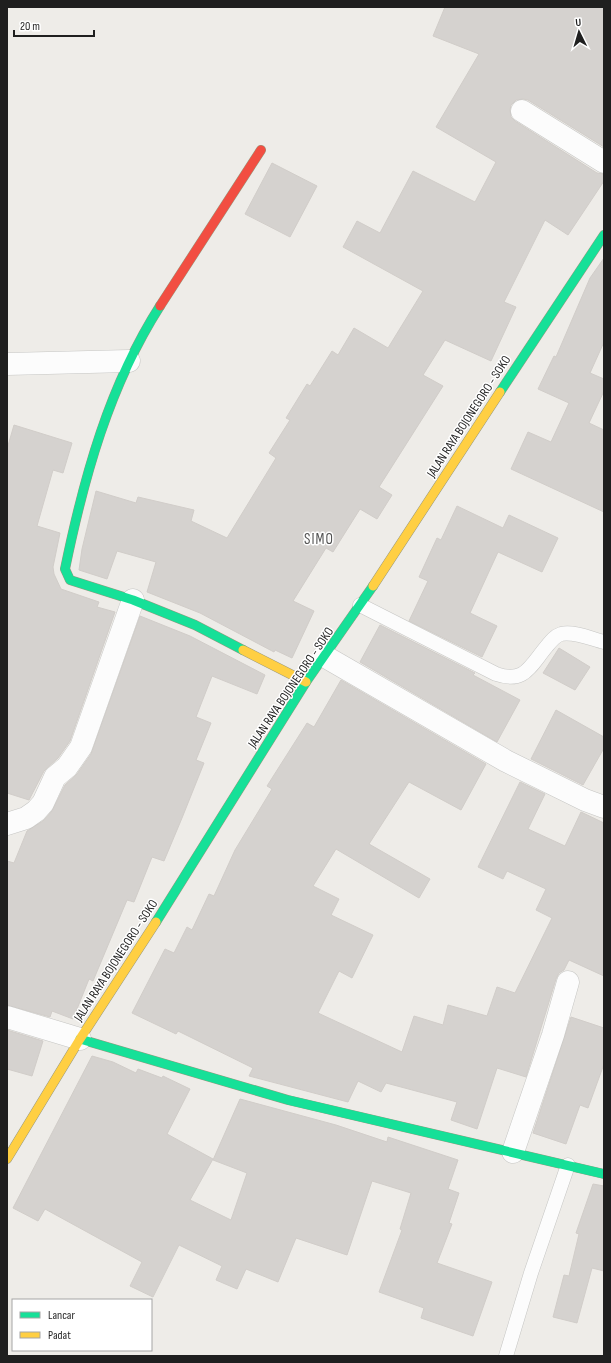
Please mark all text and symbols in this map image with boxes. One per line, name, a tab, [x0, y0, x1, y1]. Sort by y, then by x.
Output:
scale bar	[14, 12, 94, 38]
north arrow	[559, 12, 599, 52]
text: U	[575, 16, 582, 29]
text: 20 m	[20, 19, 40, 34]
street label: JALAN RAYA BOJONEGORO - SOKO	[423, 353, 514, 481]
district label: SIMO	[304, 530, 334, 549]
street label: JALAN RAYA BOJONEGORO - SOKO	[244, 624, 337, 752]
street label: JALAN RAYA BOJONEGORO - SOKO	[70, 897, 161, 1025]
legend	[12, 1299, 152, 1351]
text: Lancar	[48, 1308, 75, 1323]
text: Padat	[48, 1328, 71, 1343]

